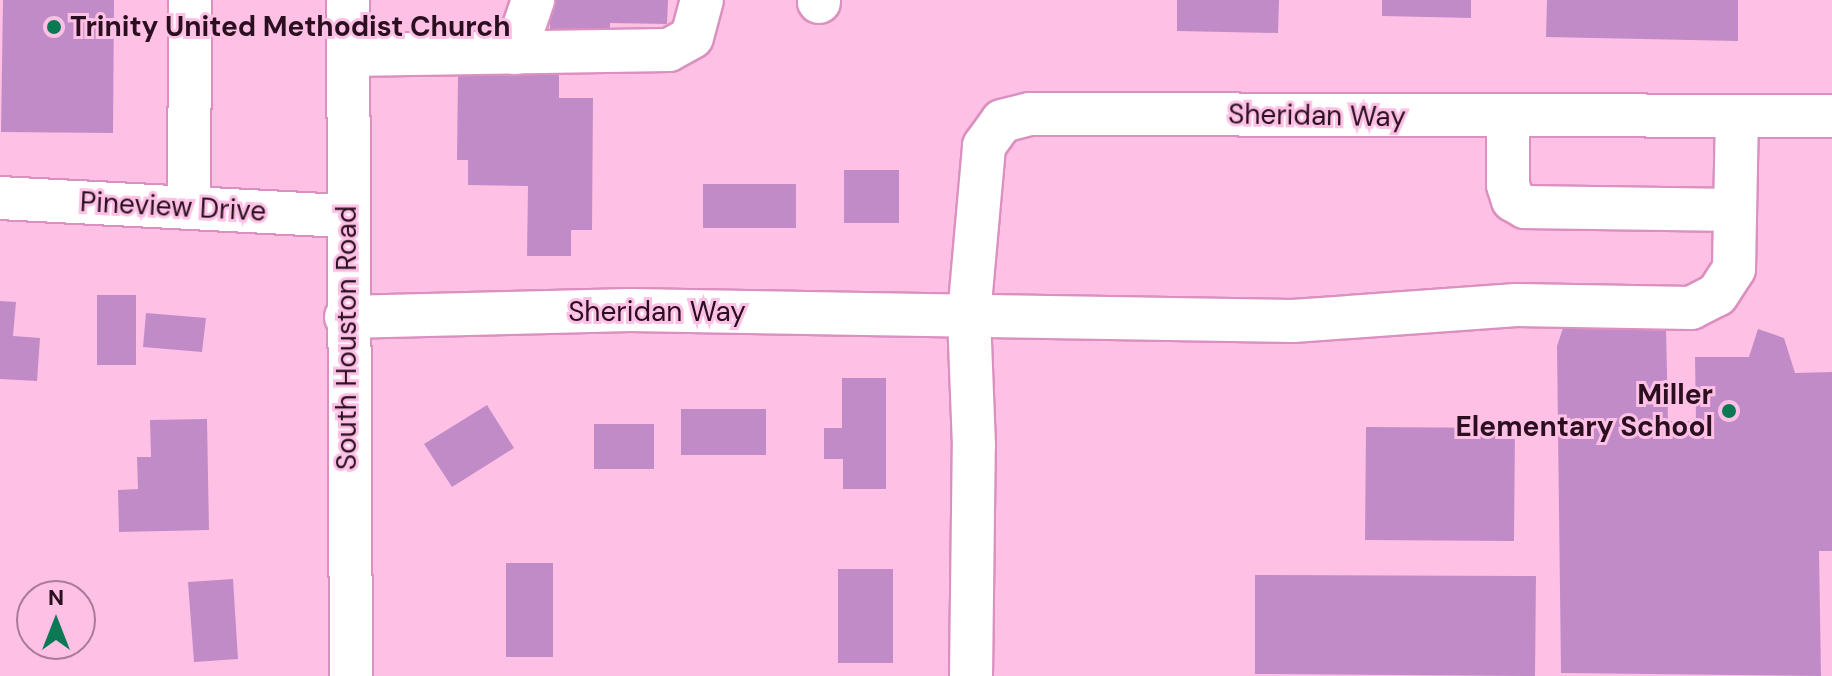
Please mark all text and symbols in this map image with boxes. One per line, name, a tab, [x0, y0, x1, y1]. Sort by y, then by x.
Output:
place label: Trinity United Methodist Church	[70, 10, 511, 44]
marker: Trinity United Methodist Church	[45, 18, 63, 36]
street label: Sheridan Way	[1228, 98, 1406, 134]
street label: Pineview Drive	[79, 185, 267, 229]
street label: South Houston Road	[330, 206, 364, 470]
street label: Sheridan Way	[568, 295, 746, 329]
place label: Miller Elementary School	[1456, 378, 1713, 444]
marker: Miller Elementary School	[1720, 402, 1738, 420]
north arrow	[16, 580, 96, 660]
text: N	[48, 583, 64, 612]

